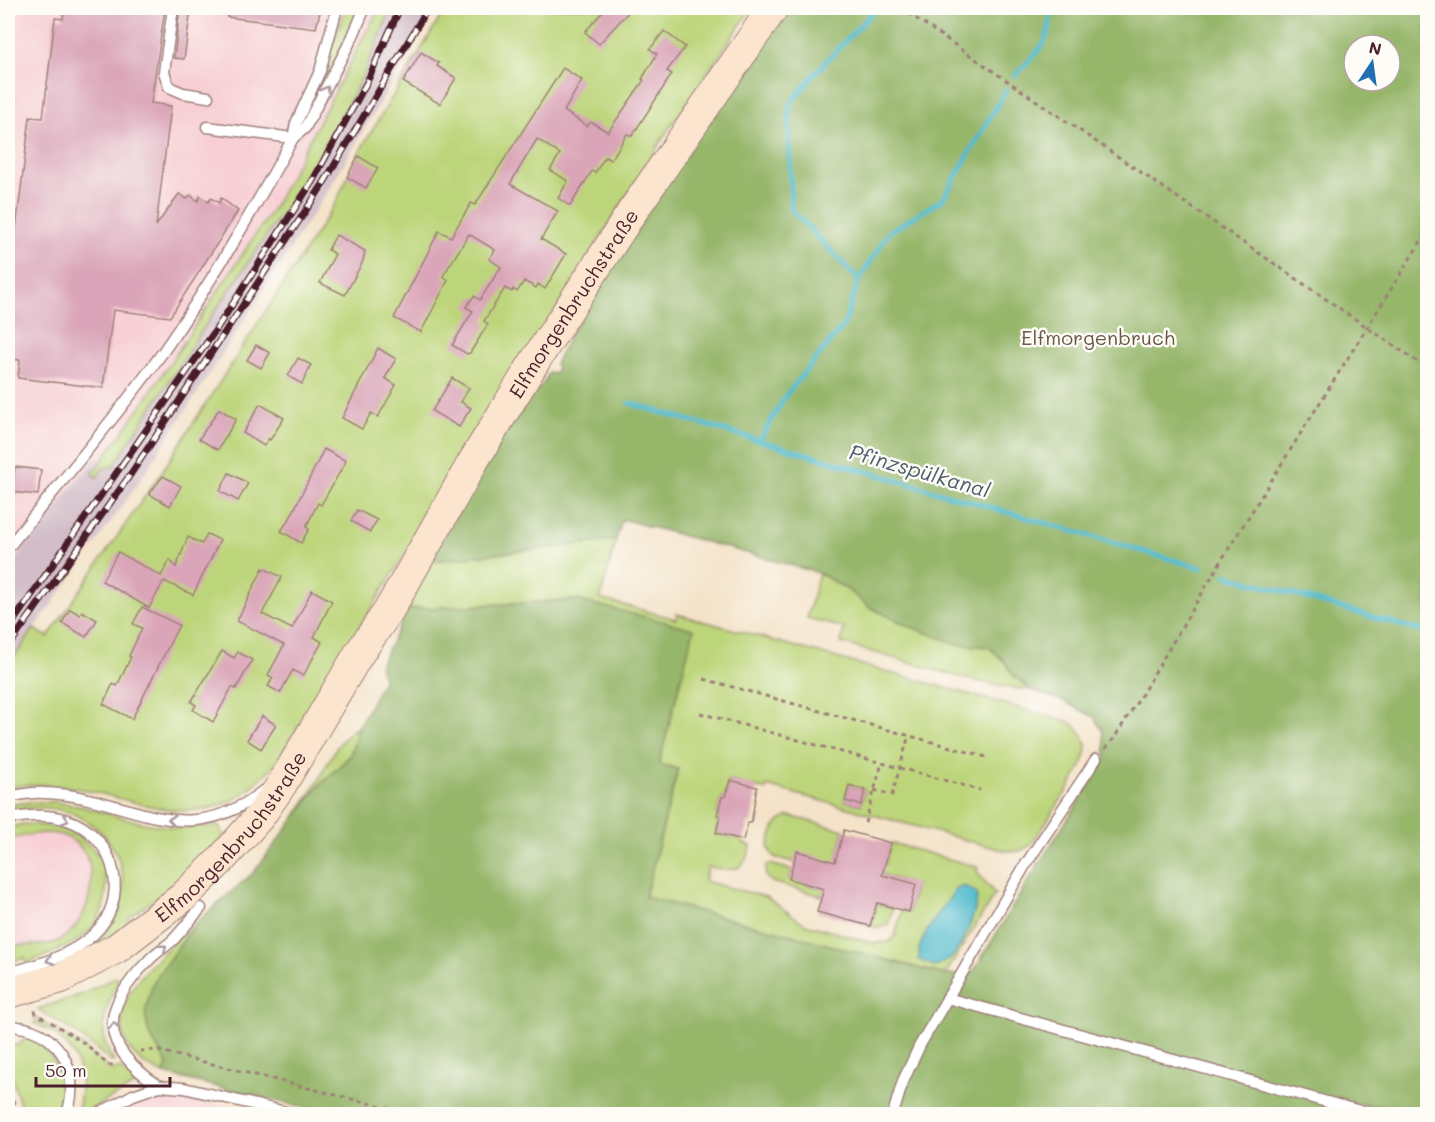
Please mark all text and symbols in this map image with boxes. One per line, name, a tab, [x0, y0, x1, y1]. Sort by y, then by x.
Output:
north arrow	[1342, 33, 1402, 93]
text: N	[1367, 36, 1384, 59]
one-way arrow	[319, 86, 330, 96]
street label: Elfmorgenbruchstraße	[503, 204, 644, 403]
park label: Elfmorgenbruch	[1021, 324, 1175, 350]
water label: Pfinzspülkanal	[847, 437, 994, 503]
street label: Elfmorgenbruchstraße	[149, 746, 312, 928]
one-way arrow	[59, 813, 70, 825]
one-way arrow	[168, 814, 177, 826]
one-way arrow	[156, 944, 167, 955]
one-way arrow	[45, 952, 56, 965]
one-way arrow	[107, 1021, 120, 1030]
scale bar	[36, 1050, 170, 1088]
text: 50 m	[45, 1058, 87, 1082]

